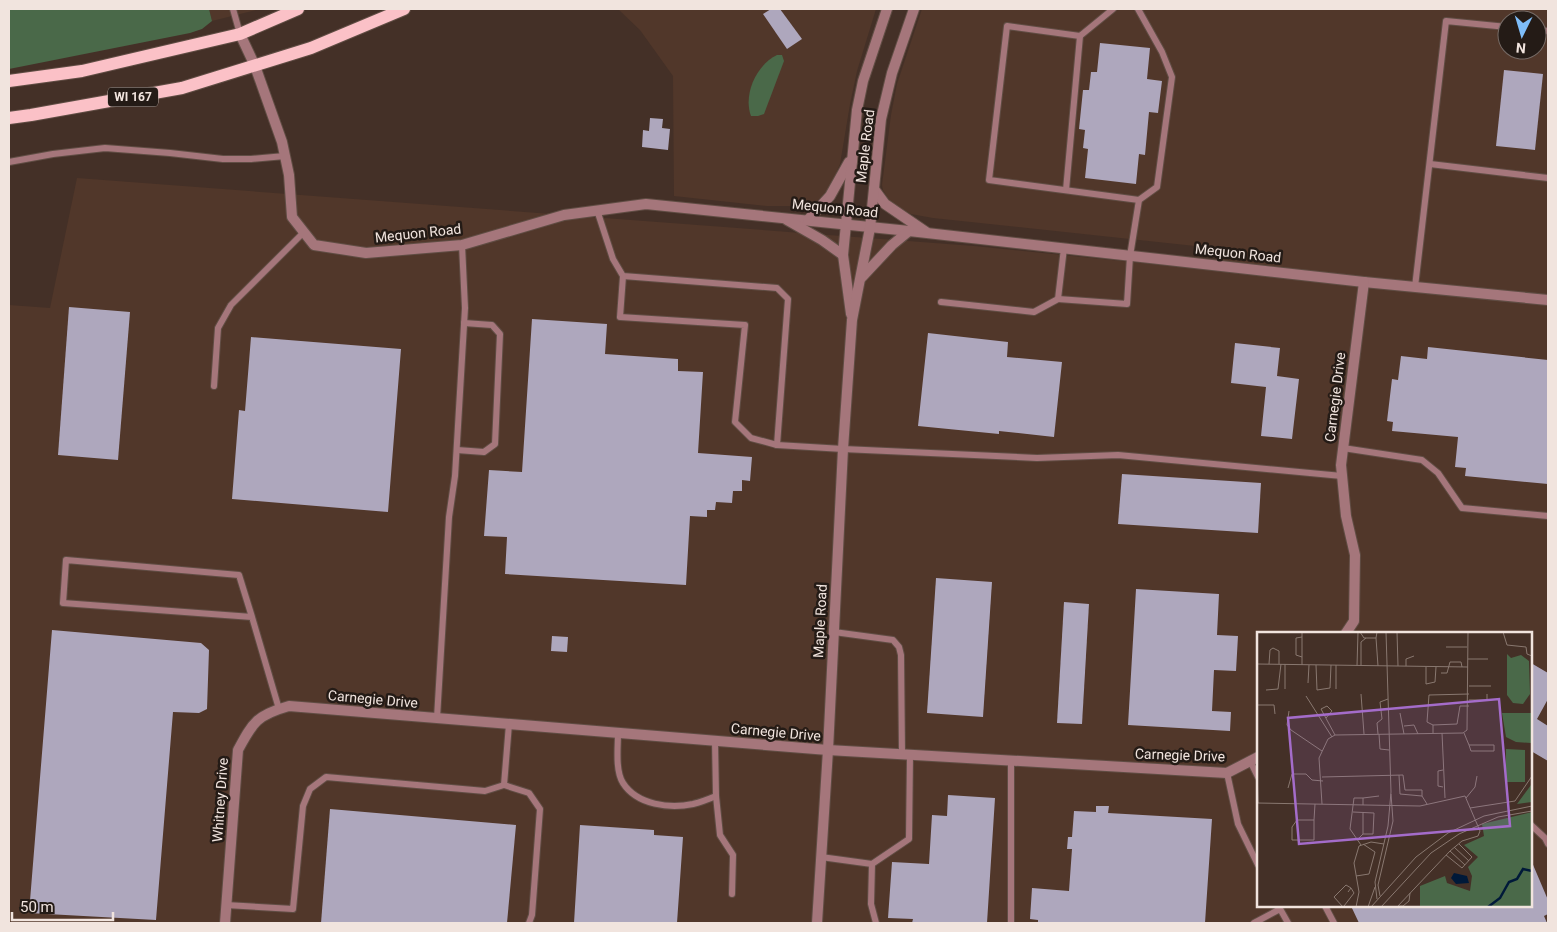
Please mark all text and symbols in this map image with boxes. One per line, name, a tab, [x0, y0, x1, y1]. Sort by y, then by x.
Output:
north arrow	[1497, 10, 1547, 60]
text: N	[1515, 40, 1526, 56]
road number: WI 167	[108, 88, 158, 106]
street label: Maple Road	[853, 108, 877, 184]
street label: Mequon Road	[791, 196, 879, 220]
street label: Mequon Road	[374, 221, 462, 245]
street label: Mequon Road	[1194, 241, 1282, 265]
street label: Carnegie Drive	[1322, 351, 1348, 443]
street label: Maple Road	[810, 584, 830, 658]
inset map	[1257, 632, 1532, 907]
street label: Carnegie Drive	[327, 687, 419, 711]
street label: Carnegie Drive	[730, 720, 822, 744]
street label: Carnegie Drive	[1135, 745, 1225, 765]
street label: Whitney Drive	[209, 757, 231, 843]
scale bar	[12, 890, 114, 922]
text: 50 m	[20, 898, 54, 916]

